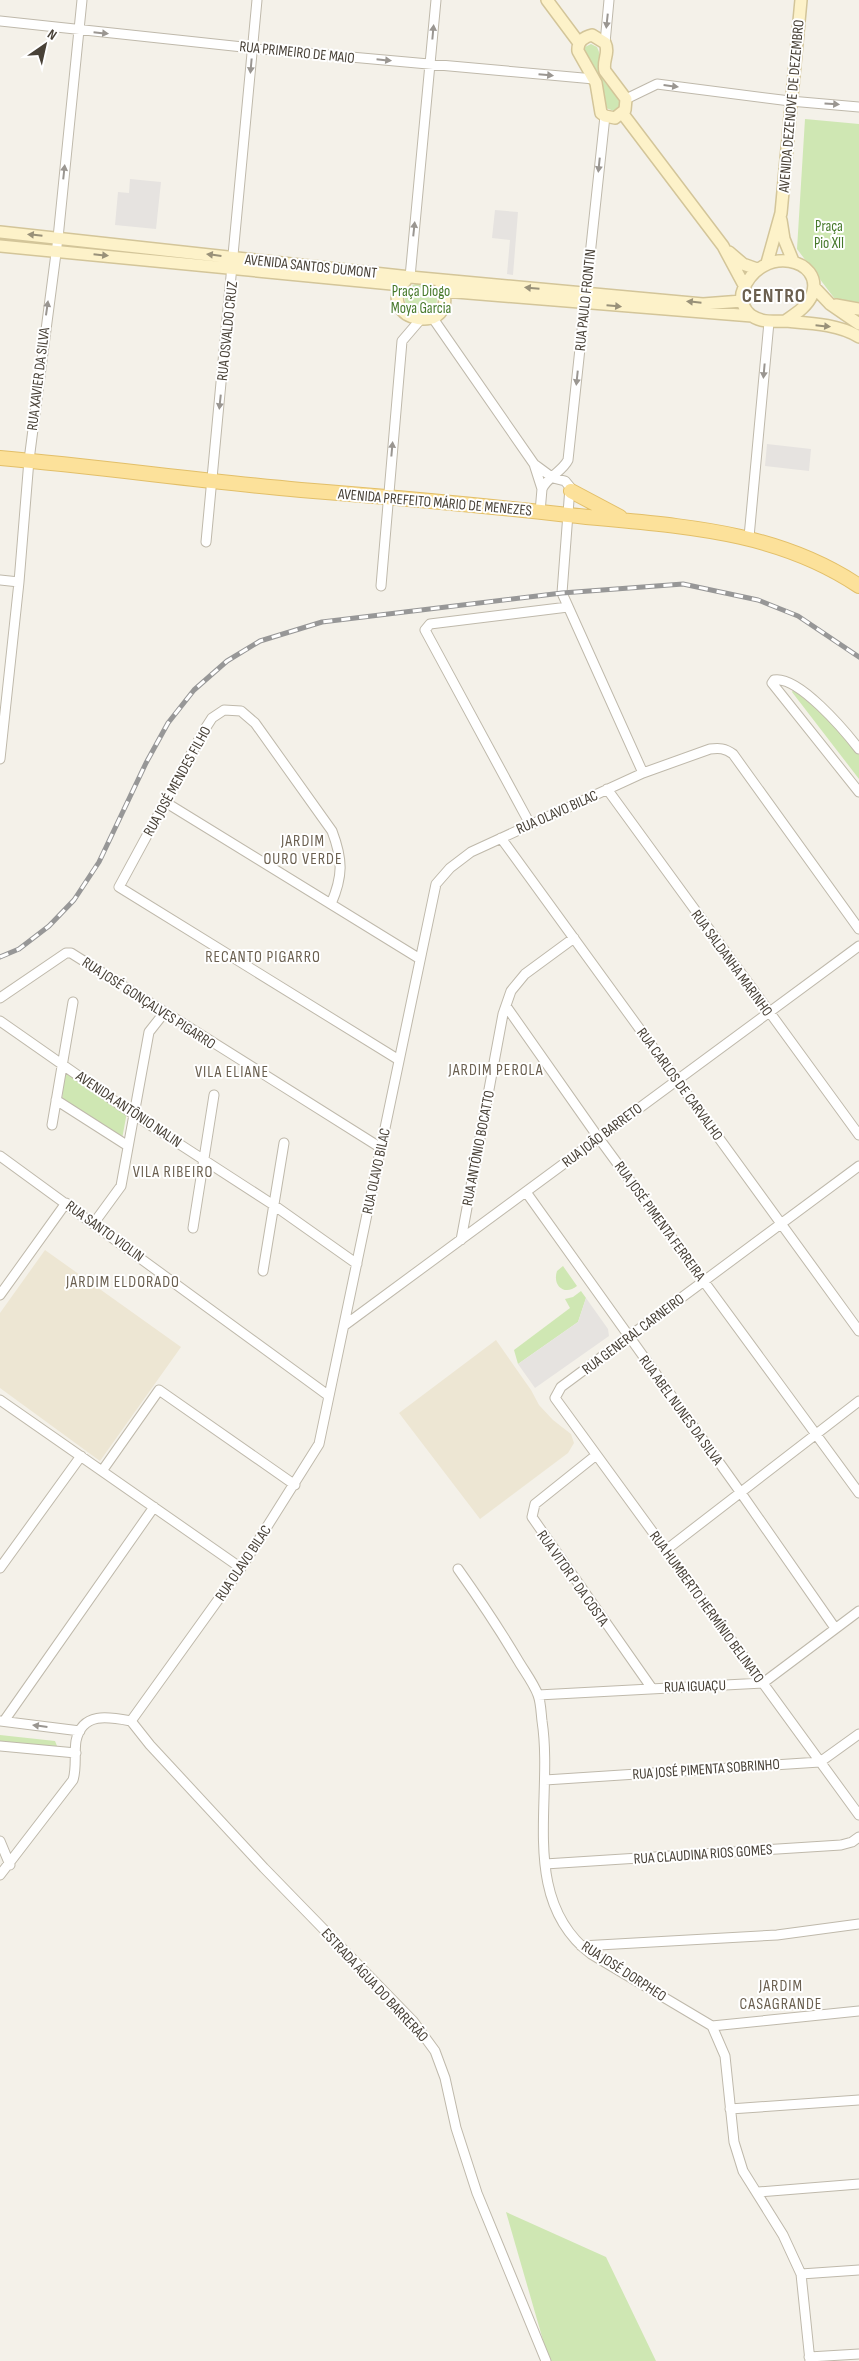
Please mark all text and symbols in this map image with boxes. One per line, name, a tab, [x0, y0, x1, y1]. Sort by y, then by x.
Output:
one-way arrow	[603, 14, 611, 30]
street label: AVENIDA DEZENOVE DE DEZEMBRO	[774, 19, 809, 194]
north arrow	[20, 20, 70, 70]
one-way arrow	[429, 24, 437, 40]
text: N	[44, 25, 60, 44]
one-way arrow	[93, 29, 109, 37]
street label: RUA PRIMEIRO DE MAIO	[238, 37, 355, 68]
one-way arrow	[377, 57, 393, 65]
one-way arrow	[247, 58, 255, 74]
one-way arrow	[538, 71, 554, 79]
one-way arrow	[663, 82, 679, 90]
one-way arrow	[825, 101, 841, 109]
one-way arrow	[595, 157, 603, 173]
one-way arrow	[60, 163, 68, 179]
park label: Praça Pio XII	[814, 217, 844, 253]
one-way arrow	[410, 221, 418, 237]
one-way arrow	[26, 231, 42, 239]
street label: RUA PAULO FRONTIN	[571, 248, 600, 352]
street label: AVENIDA SANTOS DUMONT	[243, 250, 378, 283]
one-way arrow	[93, 251, 109, 259]
one-way arrow	[205, 251, 221, 259]
street label: RUA OSVALDO CRUZ	[213, 280, 242, 382]
park label: Praça Diogo Moya Garcia	[391, 282, 451, 318]
one-way arrow	[524, 284, 540, 292]
district label: CENTRO	[742, 284, 806, 308]
one-way arrow	[685, 298, 701, 306]
one-way arrow	[44, 299, 52, 315]
one-way arrow	[607, 303, 623, 311]
one-way arrow	[815, 322, 831, 330]
street label: RUA XAVIER DA SILVA	[23, 326, 54, 432]
one-way arrow	[760, 363, 768, 379]
one-way arrow	[572, 371, 580, 387]
one-way arrow	[216, 394, 224, 410]
one-way arrow	[388, 440, 396, 456]
street label: AVENIDA PREFEITO MÁRIO DE MENEZES	[336, 484, 533, 520]
street label: RUA JOSÉ MENDES FILHO	[139, 723, 216, 840]
street label: RUA OLAVO BILAC	[513, 786, 601, 839]
district label: JARDIM OURO VERDE	[263, 832, 343, 869]
street label: RUA SALDANHA MARINHO	[687, 906, 777, 1020]
district label: RECANTO PIGARRO	[205, 948, 321, 967]
street label: RUA JOSÉ GONÇALVES PIGARRO	[78, 953, 219, 1054]
street label: RUA CARLOS DE CARVALHO	[632, 1024, 727, 1144]
district label: JARDIM PEROLA	[447, 1061, 544, 1080]
district label: VILA ELIANE	[195, 1063, 269, 1082]
street label: AVENIDA ANTÔNIO NALIN	[71, 1066, 185, 1152]
street label: RUA ANTÔNIO BOCATTO	[458, 1089, 499, 1207]
street label: RUA JOÃO BARRETO	[558, 1099, 646, 1172]
street label: RUA OLAVO BILAC	[358, 1126, 395, 1216]
street label: RUA JOSÉ PIMENTA FERREIRA	[610, 1158, 710, 1285]
district label: VILA RIBEIRO	[133, 1163, 213, 1182]
street label: RUA SANTO VIOLIN	[62, 1197, 148, 1266]
district label: JARDIM ELDORADO	[65, 1273, 180, 1292]
street label: RUA GENERAL CARNEIRO	[578, 1290, 688, 1379]
street label: RUA ABEL NUNES DA SILVA	[634, 1352, 727, 1469]
street label: RUA OLAVO BILAC	[211, 1522, 276, 1605]
street label: RUA VITOR P DA COSTA	[532, 1527, 613, 1630]
street label: RUA HUMBERTO HERMÍNIO BELINATO	[645, 1528, 768, 1687]
street label: RUA IGUAÇU	[664, 1676, 726, 1697]
one-way arrow	[32, 1722, 48, 1730]
street label: RUA JOSÉ PIMENTA SOBRINHO	[632, 1755, 780, 1784]
street label: RUA CLAUDINA RIOS GOMES	[633, 1840, 773, 1869]
street label: ESTRADA ÁGUA DO BARRERÃO	[317, 1925, 432, 2046]
street label: RUA JOSÉ DORPHEO	[578, 1937, 670, 2006]
district label: JARDIM CASAGRANDE	[740, 1977, 822, 2014]

